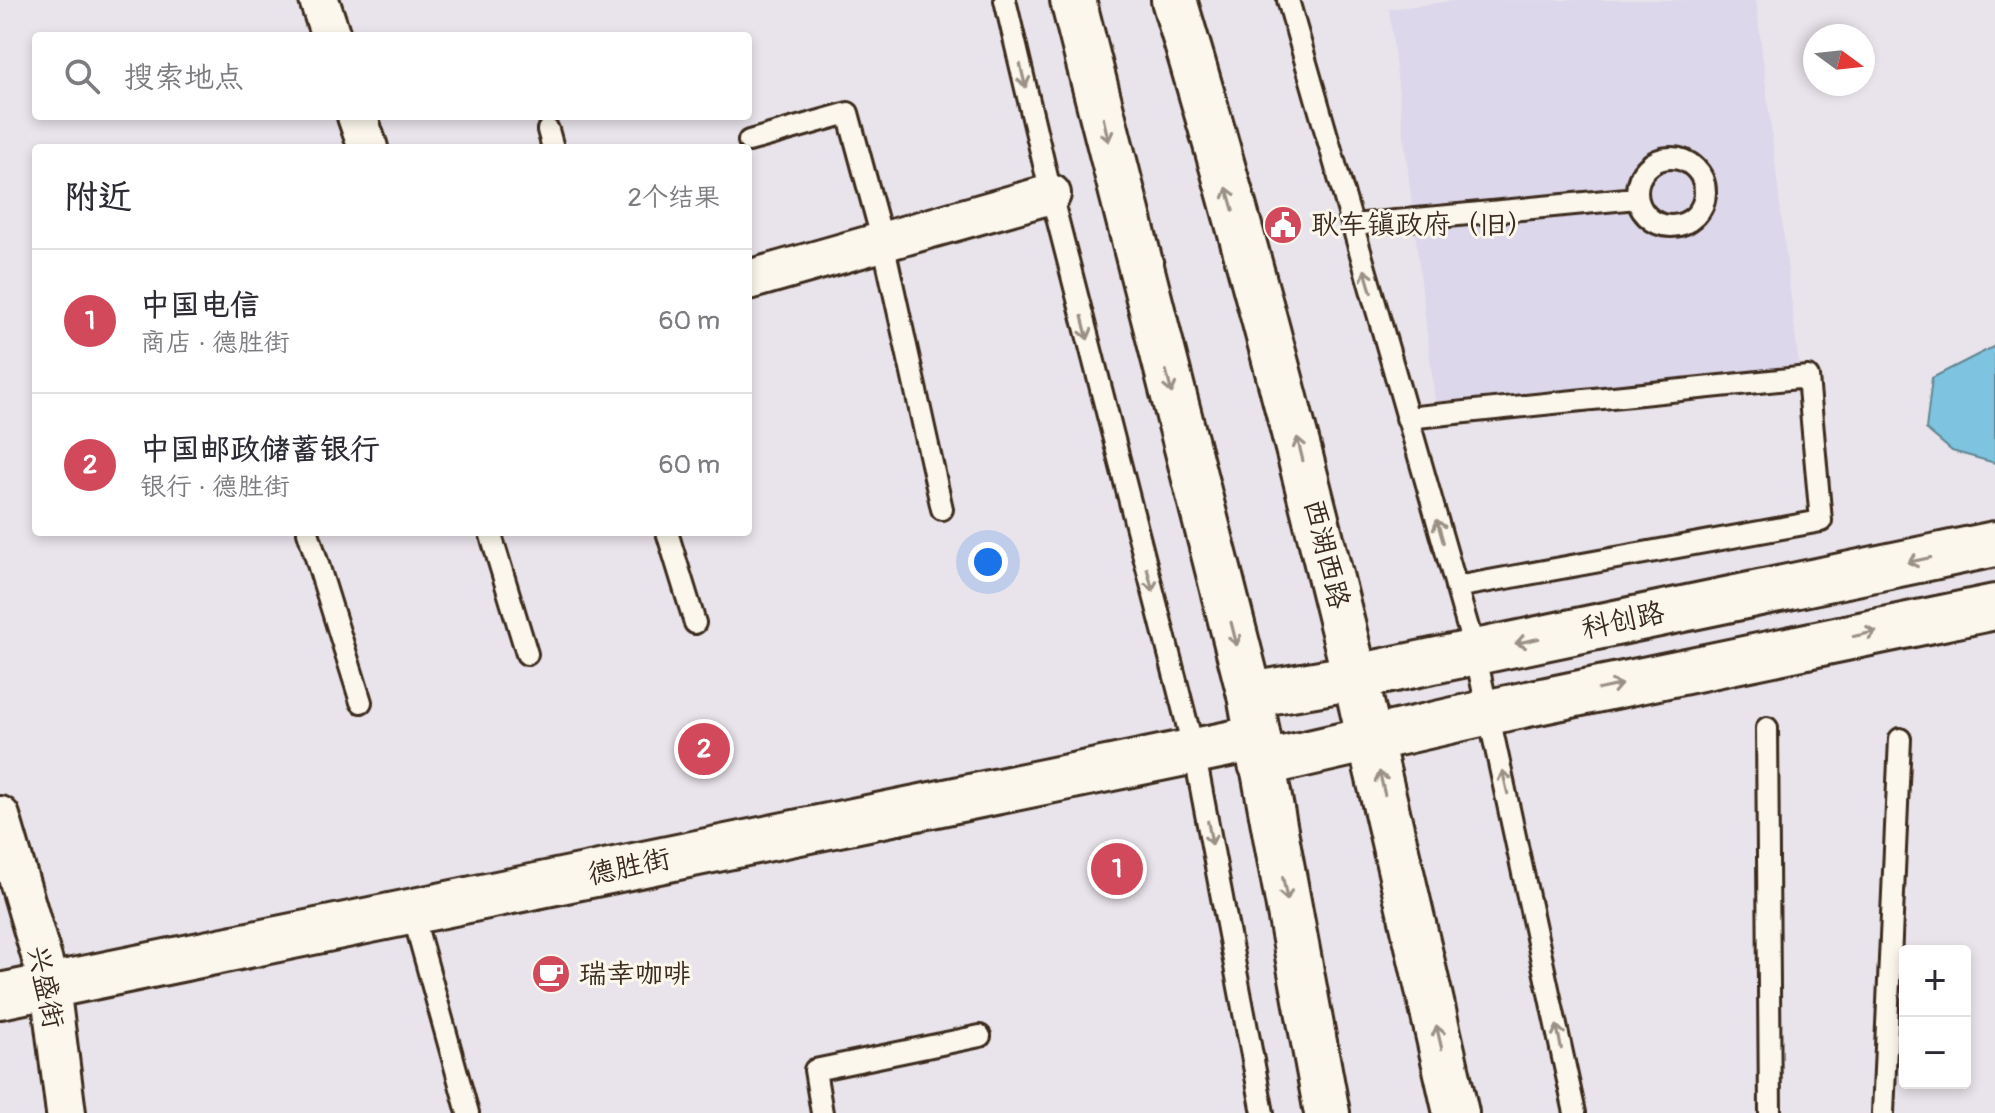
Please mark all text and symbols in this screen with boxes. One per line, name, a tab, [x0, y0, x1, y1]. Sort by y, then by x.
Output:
north arrow	[1803, 24, 1875, 96]
search box	[32, 32, 752, 120]
icon: search	[60, 54, 104, 98]
text: 搜索地点	[124, 59, 244, 96]
one-way arrow	[1016, 63, 1031, 88]
one-way arrow	[1099, 116, 1114, 142]
text: 附近	[64, 176, 132, 219]
text: 2个结果	[627, 182, 720, 214]
one-way arrow	[1222, 186, 1237, 212]
public building icon: 耿车镇政府（旧）	[1262, 204, 1304, 246]
place label: 耿车镇政府（旧）	[1311, 208, 1535, 243]
one-way arrow	[1360, 268, 1375, 294]
text: 中国电信	[140, 287, 260, 324]
text: 1	[85, 305, 95, 337]
text: 60 m	[658, 305, 720, 337]
one-way arrow	[1079, 315, 1094, 341]
text: 商店 · 德胜街	[140, 327, 290, 359]
one-way arrow	[1163, 368, 1178, 394]
text: 中国邮政储蓄银行	[140, 431, 380, 468]
one-way arrow	[1291, 437, 1306, 463]
text: 2	[83, 449, 97, 481]
text: 60 m	[658, 449, 720, 481]
text: 银行 · 德胜街	[140, 471, 290, 503]
street label: 西湖西路	[1295, 495, 1357, 613]
one-way arrow	[1431, 518, 1446, 544]
your location	[968, 542, 1008, 582]
one-way arrow	[1906, 553, 1932, 568]
one-way arrow	[1144, 567, 1159, 593]
street label: 科创路	[1578, 595, 1668, 647]
one-way arrow	[1227, 620, 1242, 646]
one-way arrow	[1852, 626, 1877, 641]
one-way arrow	[1515, 634, 1540, 649]
one-way arrow	[1597, 679, 1623, 694]
pin: 2	[678, 719, 730, 779]
one-way arrow	[1497, 770, 1512, 796]
one-way arrow	[1373, 771, 1388, 797]
one-way arrow	[1203, 820, 1218, 845]
pin: 1	[1091, 839, 1143, 899]
street label: 德胜街	[584, 841, 674, 893]
one-way arrow	[1278, 875, 1293, 901]
street label: 兴盛街	[19, 942, 71, 1032]
map controls	[1899, 945, 1971, 1089]
button: +	[1899, 945, 1971, 1017]
cafe icon: 瑞幸咖啡	[530, 953, 572, 995]
place label: 瑞幸咖啡	[579, 957, 691, 992]
button: −	[1899, 1017, 1971, 1089]
one-way arrow	[1551, 1024, 1566, 1050]
one-way arrow	[1431, 1025, 1446, 1050]

